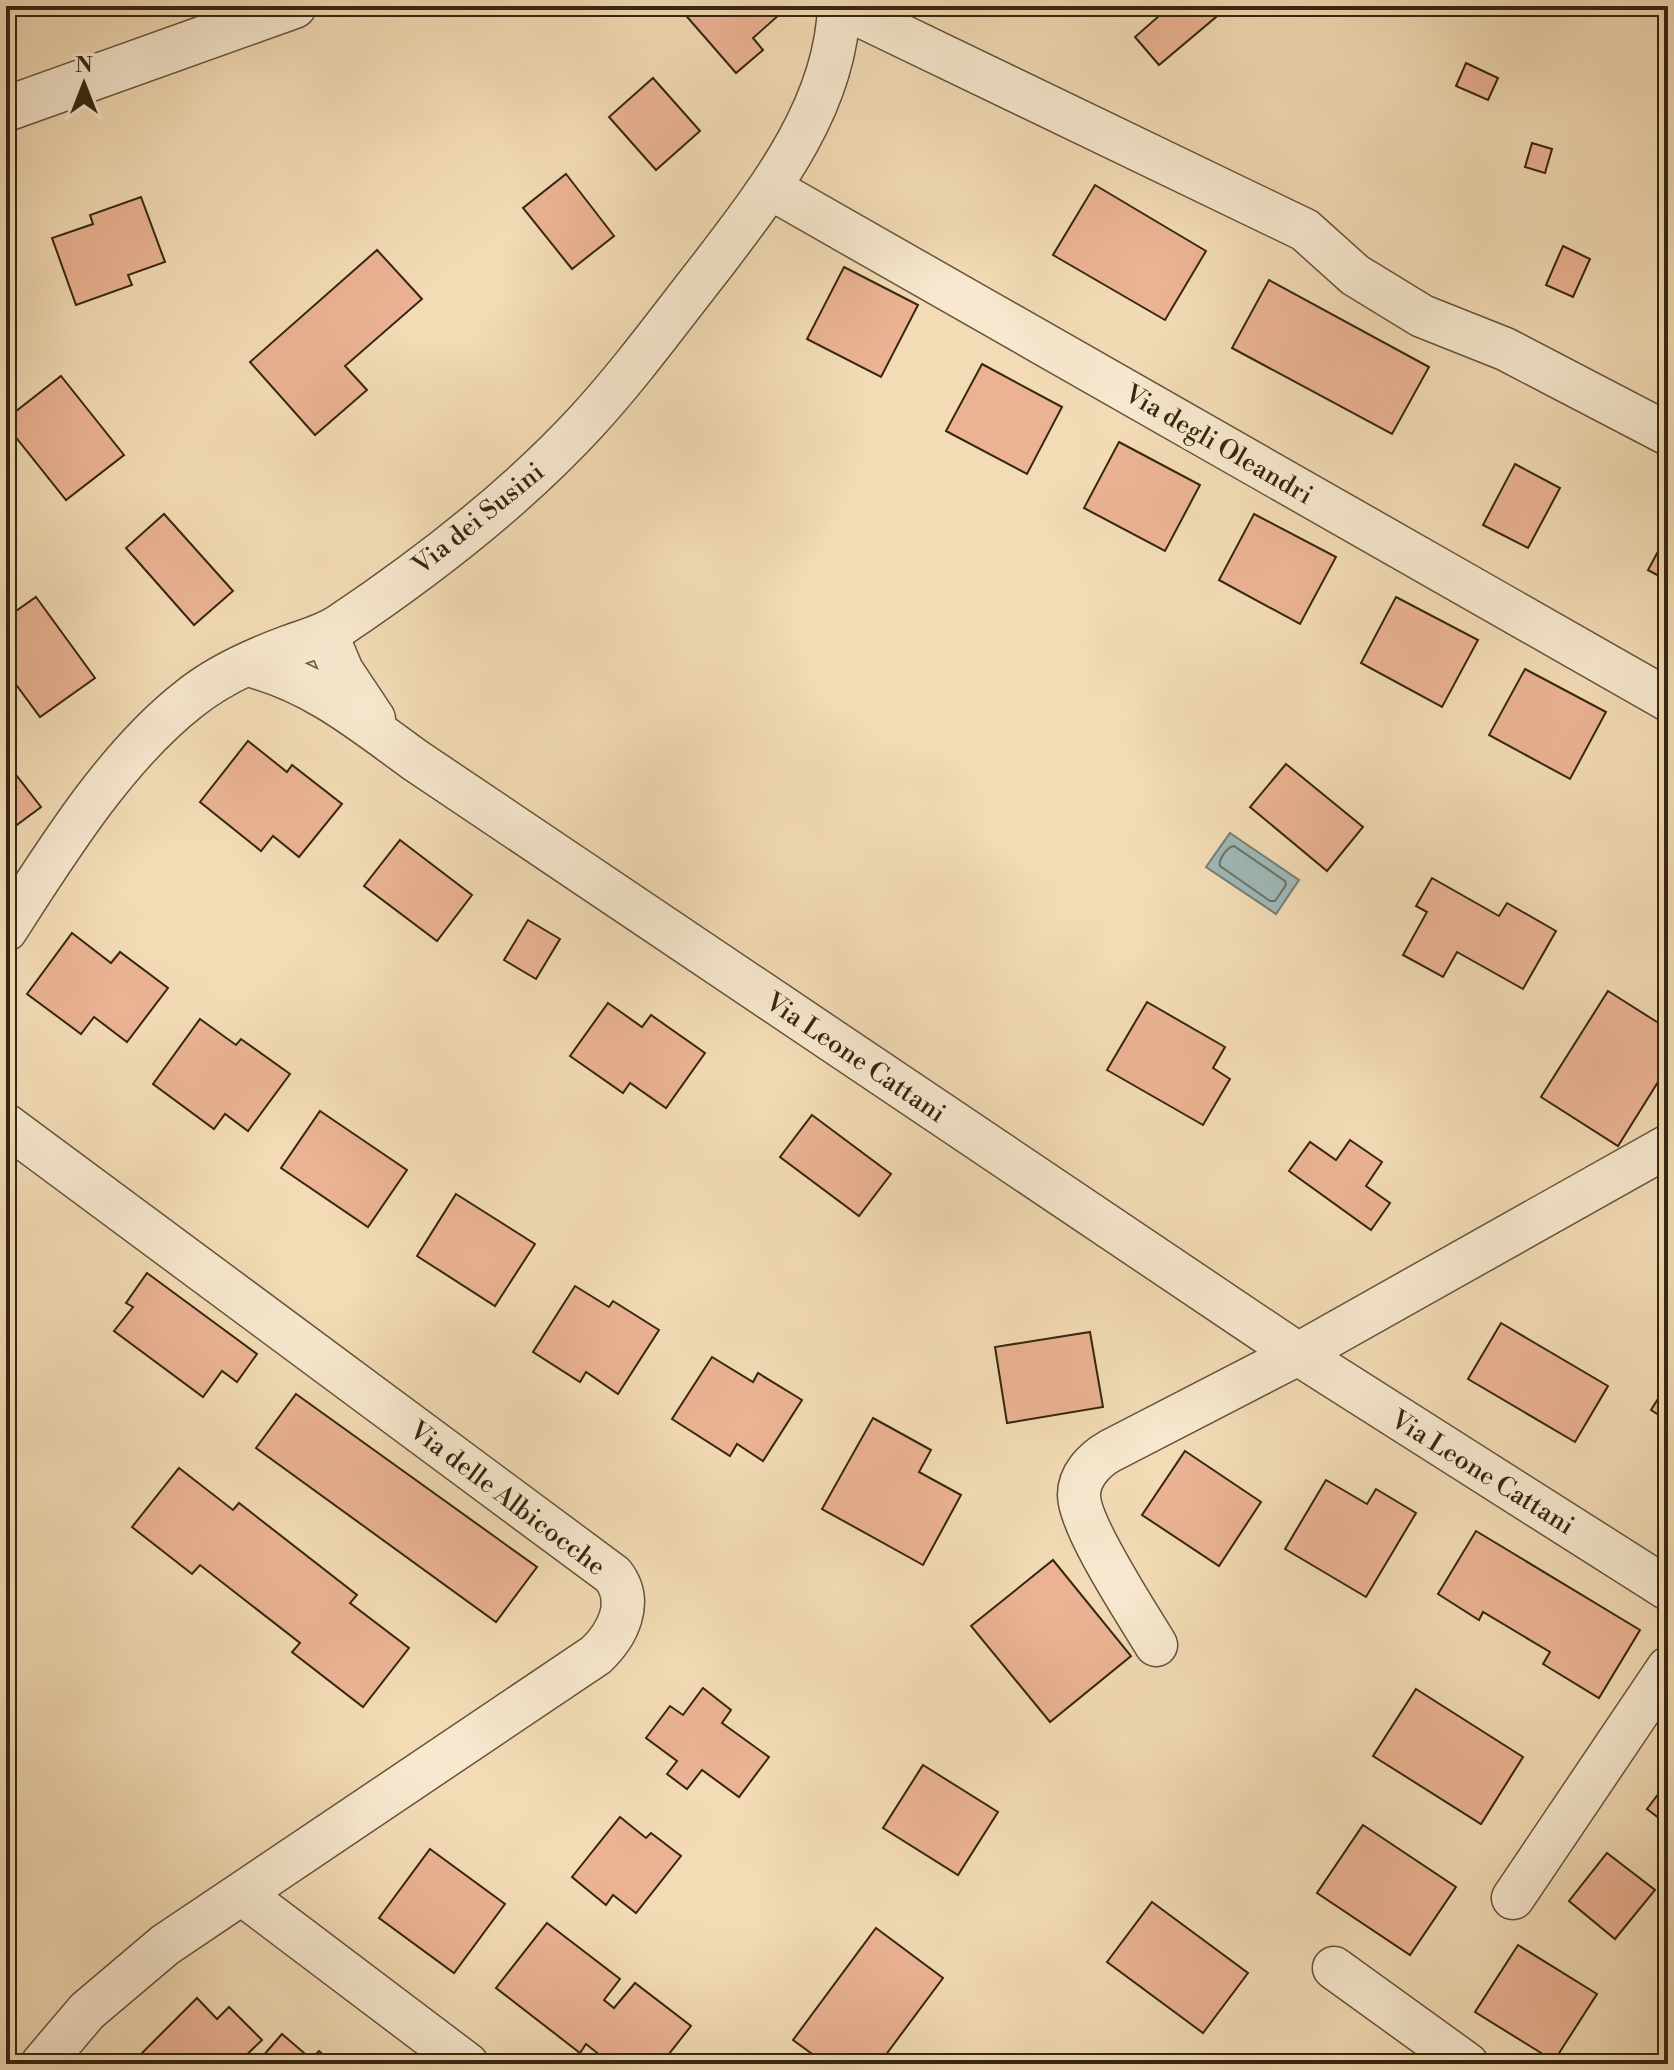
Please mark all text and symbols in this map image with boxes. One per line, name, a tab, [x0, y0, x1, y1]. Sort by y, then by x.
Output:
north arrow	[44, 44, 124, 124]
text: N	[75, 52, 93, 79]
street label: Via degli Oleandri	[1118, 377, 1318, 512]
street label: Via dei Susini	[406, 456, 551, 582]
street label: Via Leone Cattani	[759, 985, 952, 1130]
street label: Via Leone Cattani	[1384, 1403, 1580, 1542]
street label: Via delle Albicocche	[402, 1414, 612, 1583]

